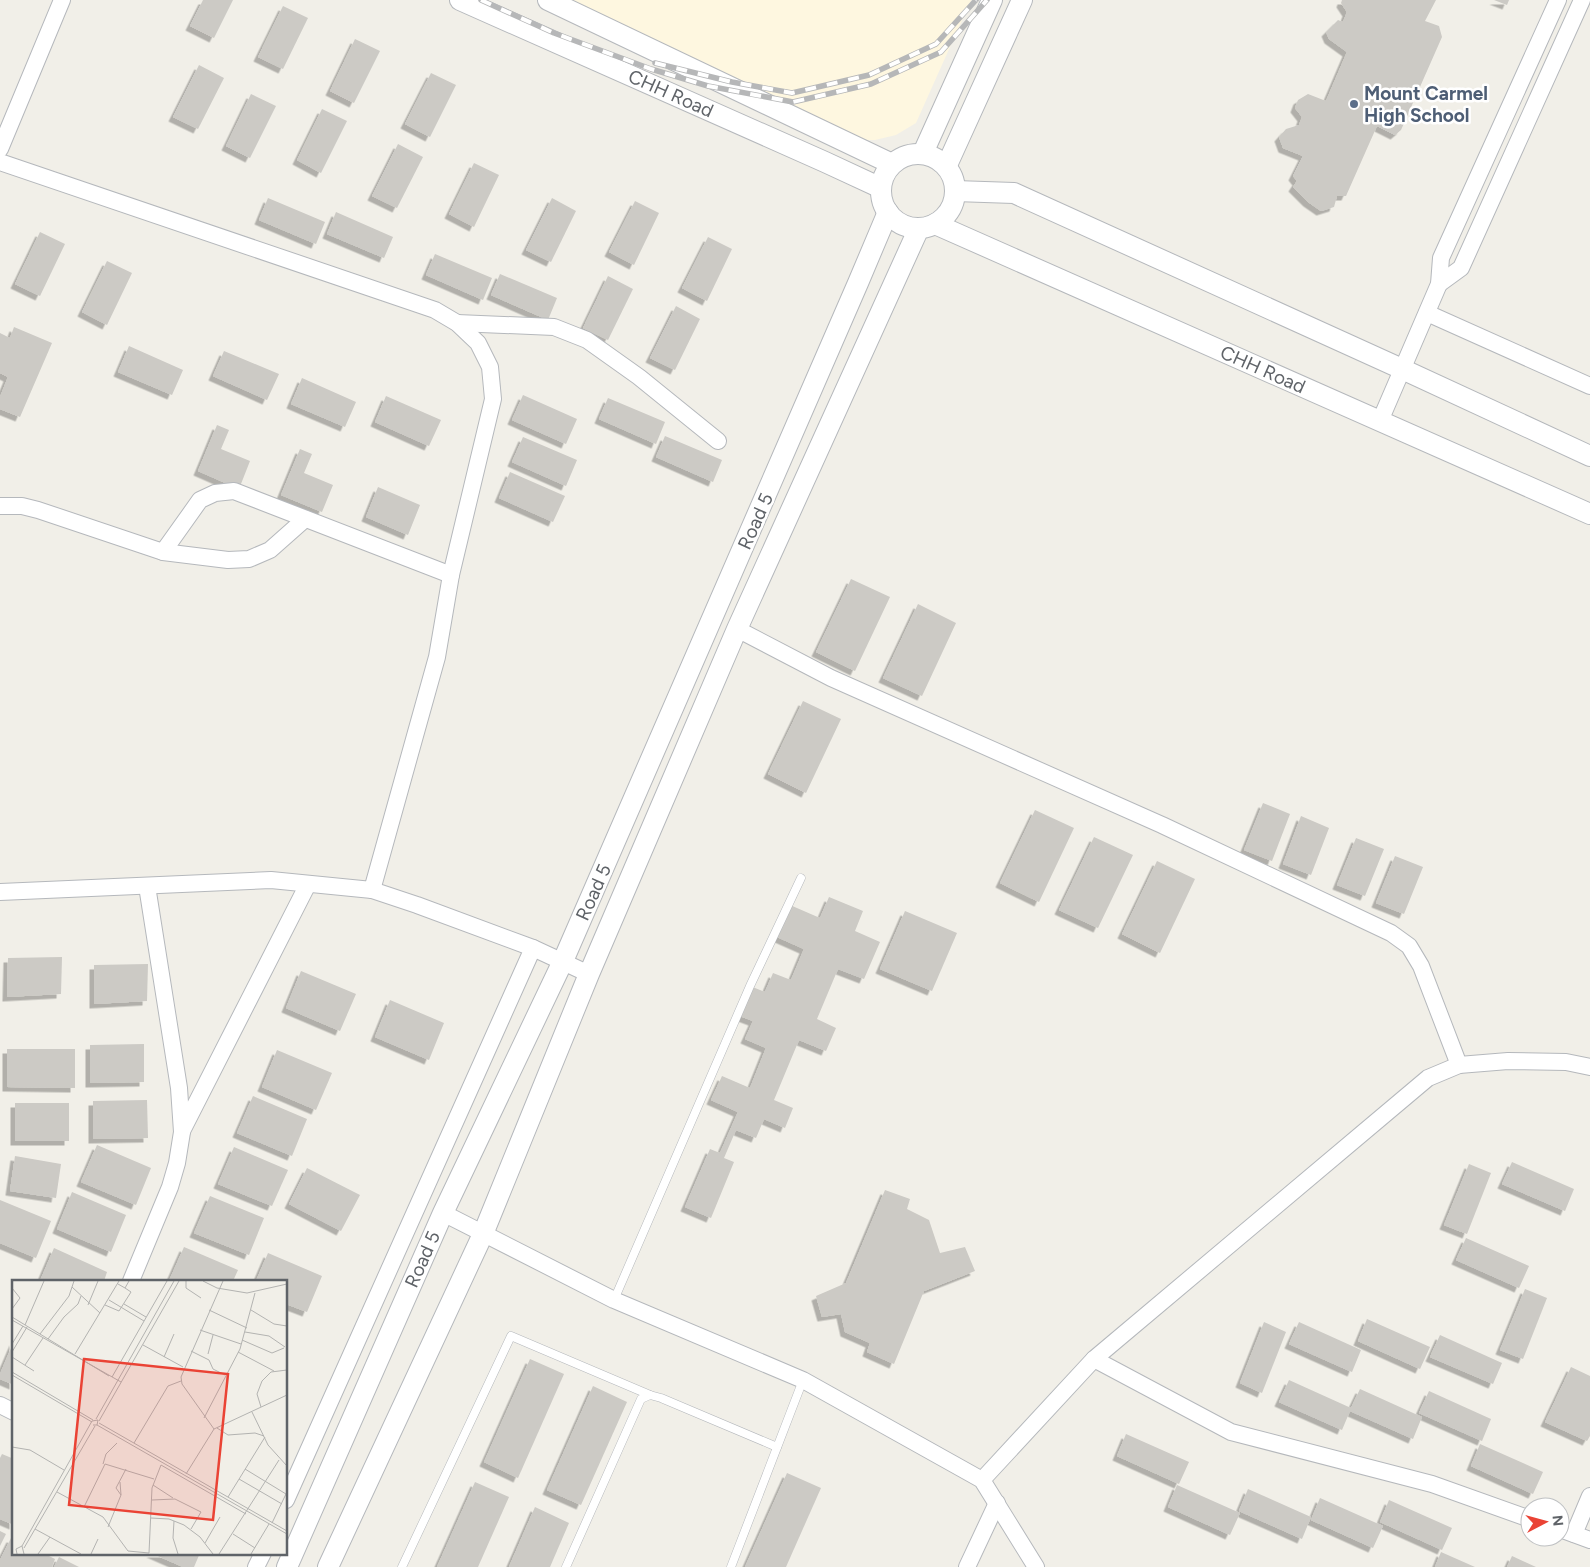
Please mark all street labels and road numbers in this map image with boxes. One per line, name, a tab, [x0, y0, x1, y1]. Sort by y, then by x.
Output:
street label: CHH Road	[625, 65, 717, 122]
street label: CHH Road	[1217, 341, 1309, 398]
street label: Road 5	[733, 489, 778, 553]
street label: Road 5	[571, 860, 616, 924]
street label: Road 5	[400, 1227, 445, 1291]

